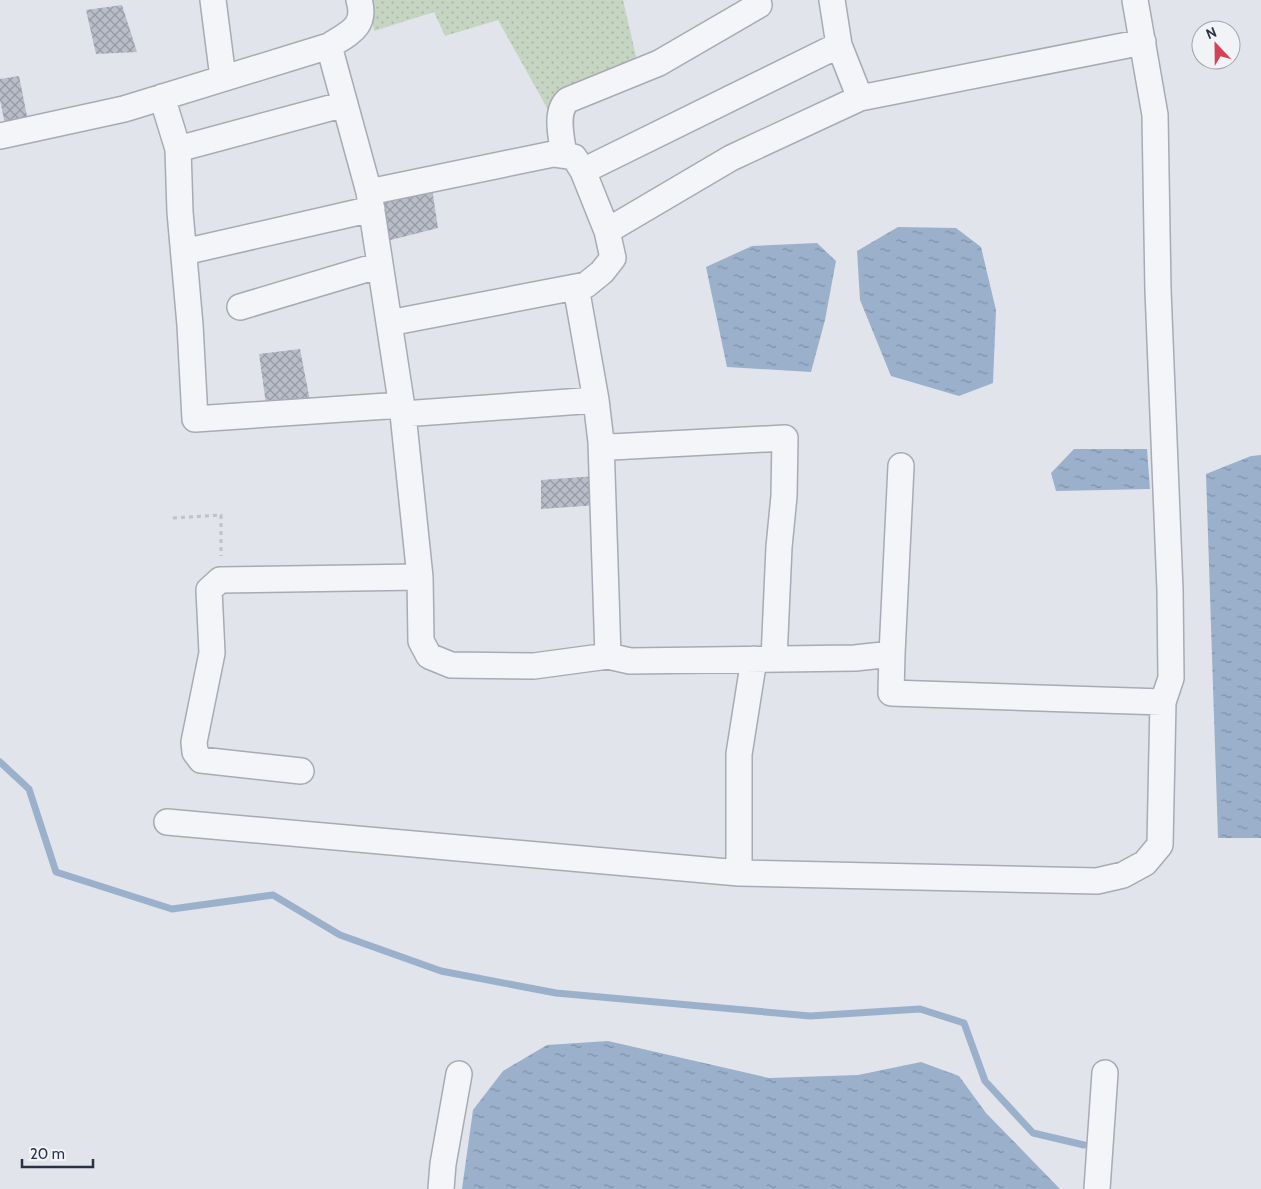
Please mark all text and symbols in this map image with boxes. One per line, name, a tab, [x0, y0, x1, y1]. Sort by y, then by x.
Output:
north arrow	[1191, 20, 1241, 70]
text: N	[1203, 23, 1219, 43]
scale bar	[22, 1136, 94, 1168]
text: 20 m	[30, 1145, 65, 1163]

